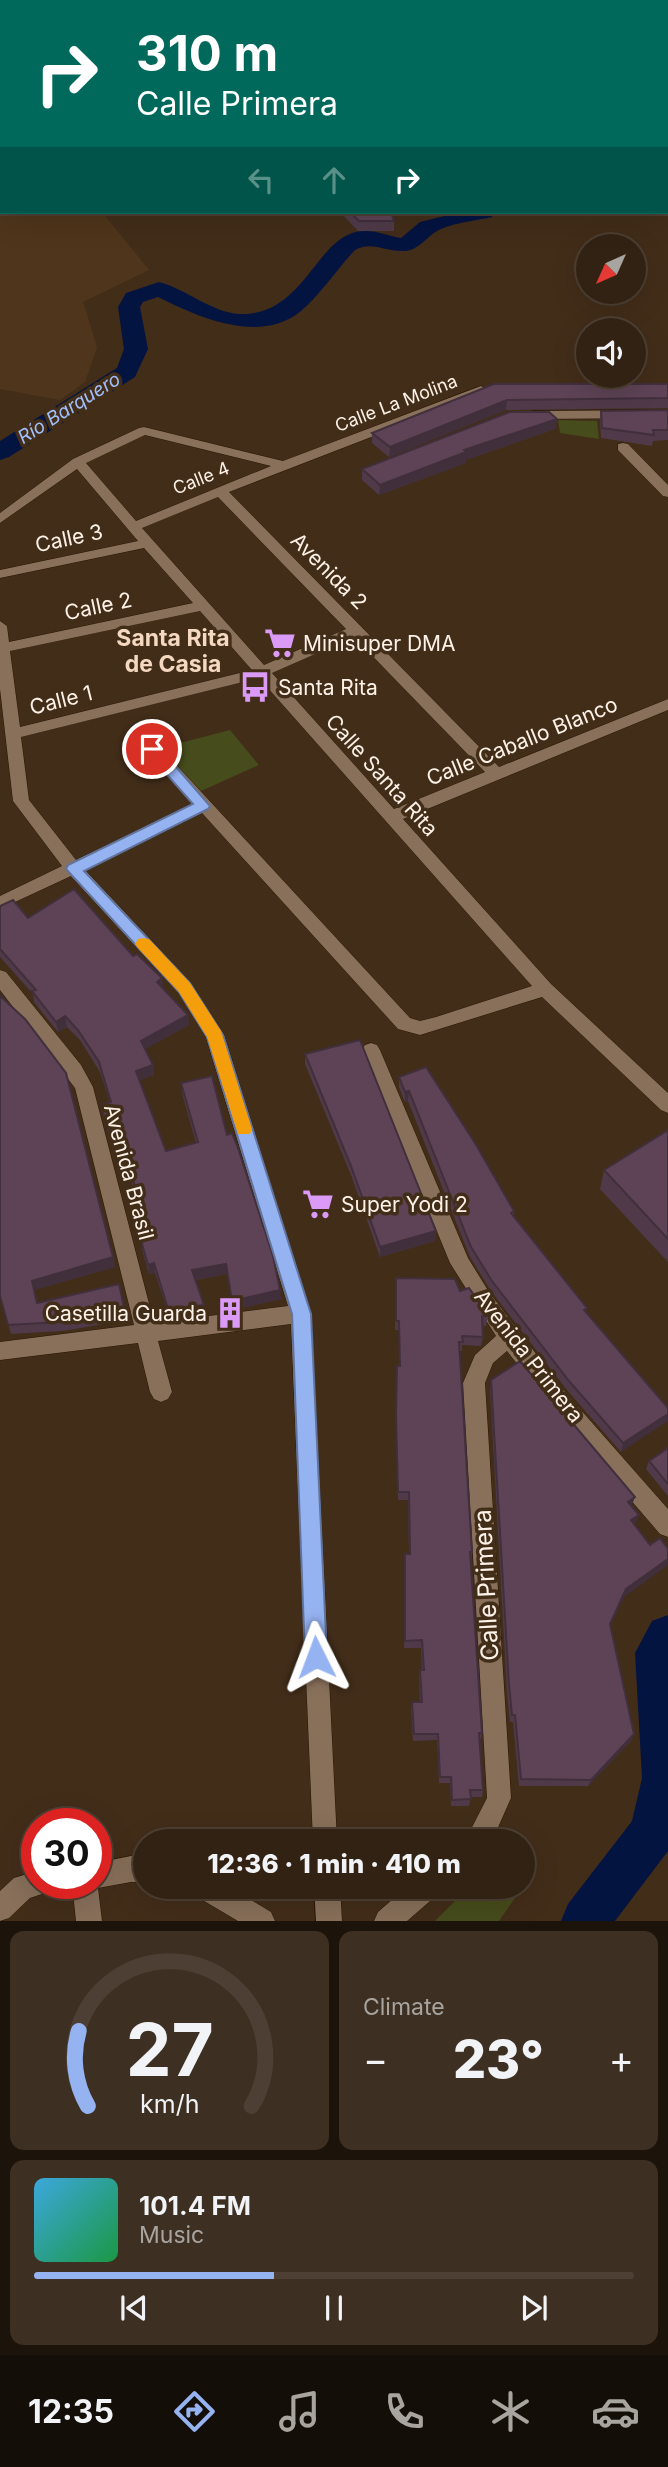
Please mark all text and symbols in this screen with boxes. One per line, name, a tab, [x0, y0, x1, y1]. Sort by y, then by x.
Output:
text: 310 m	[136, 24, 278, 83]
icon: right	[21, 28, 112, 119]
text: Calle Primera	[136, 84, 338, 123]
icon: left	[242, 161, 280, 199]
icon: ahead	[315, 161, 353, 199]
icon: right	[388, 161, 426, 199]
north arrow	[576, 234, 646, 304]
map controls	[576, 234, 646, 388]
button: sound	[576, 318, 646, 388]
water label: Río Barquero	[13, 367, 125, 449]
street label: Calle La Molina	[332, 370, 460, 436]
street label: Calle 4	[170, 457, 232, 499]
street label: Calle 3	[33, 519, 105, 557]
street label: Avenida 2	[286, 528, 372, 614]
street label: Calle 2	[62, 587, 134, 625]
district label: Santa Rita de Casia	[116, 624, 230, 678]
supermarket icon: Minisuper DMA	[263, 626, 297, 660]
place label: Minisuper DMA	[303, 631, 456, 656]
bus stop icon: Santa Rita	[238, 670, 272, 704]
place label: Santa Rita	[278, 675, 378, 700]
street label: Calle 1	[27, 680, 95, 720]
street label: Calle Caballo Blanco	[423, 691, 621, 791]
street label: Calle Santa Rita	[321, 709, 443, 841]
pin	[122, 719, 182, 779]
icon: arrive	[133, 730, 171, 768]
street label: Avenida Brasil	[99, 1101, 159, 1243]
supermarket icon: Super Yodi 2	[301, 1187, 335, 1221]
place label: Super Yodi 2	[341, 1192, 468, 1217]
street label: Avenida Primera	[469, 1285, 589, 1427]
building icon: Casetilla Guarda	[213, 1296, 247, 1330]
place label: Casetilla Guarda	[45, 1301, 207, 1326]
street label: Calle Primera	[468, 1509, 504, 1661]
position arrow	[279, 1620, 353, 1694]
speed limit sign: 30	[21, 1808, 112, 1899]
text: 12:36 · 1 min · 410 m	[207, 1848, 461, 1879]
text: Climate	[363, 1993, 445, 2021]
text: 27	[125, 2006, 214, 2095]
text: 23°	[453, 2028, 544, 2091]
text: −	[363, 2036, 388, 2082]
text: +	[609, 2036, 634, 2082]
text: km/h	[140, 2089, 199, 2119]
text: 101.4 FM	[139, 2190, 251, 2221]
text: Music	[139, 2221, 204, 2249]
icon: previous	[115, 2289, 153, 2327]
icon: pause	[315, 2289, 353, 2327]
icon: next	[515, 2289, 553, 2327]
icon: directions	[170, 2387, 219, 2436]
icon: music	[275, 2387, 324, 2436]
icon: phone	[380, 2387, 429, 2436]
icon: climate	[486, 2387, 535, 2436]
icon: car	[591, 2387, 640, 2436]
text: 12:35	[28, 2392, 114, 2431]

